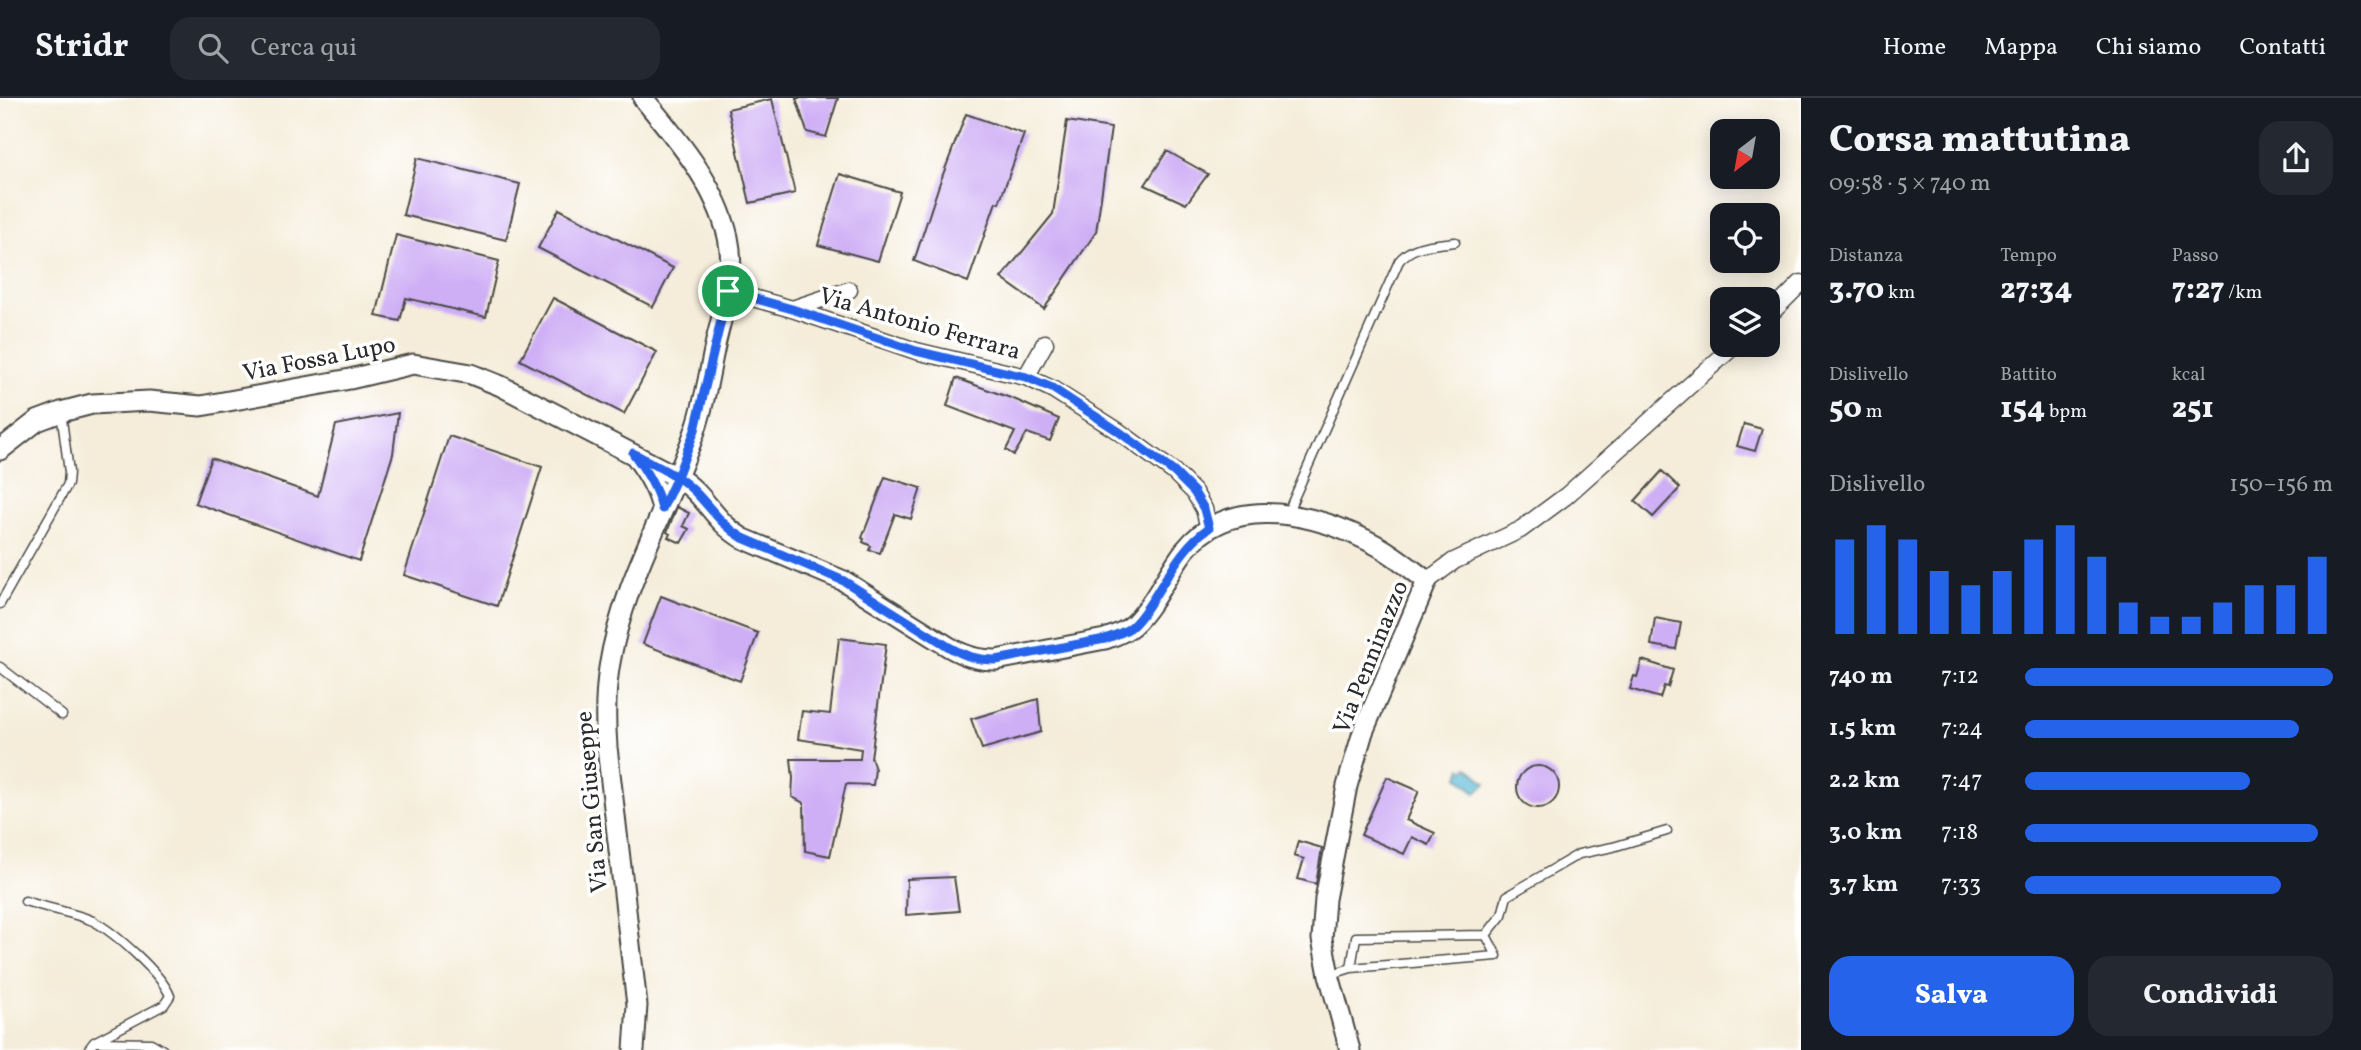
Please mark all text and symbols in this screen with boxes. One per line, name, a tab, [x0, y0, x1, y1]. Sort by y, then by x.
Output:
search box	[170, 17, 660, 80]
text: Stridr	[35, 25, 128, 71]
icon: search	[194, 29, 232, 67]
text: Cerca qui	[250, 30, 357, 66]
text: Home	[1883, 31, 1946, 65]
text: Mappa	[1984, 31, 2058, 65]
text: Chi siamo	[2096, 31, 2201, 65]
text: Contatti	[2239, 31, 2326, 65]
text: Corsa mattutina	[1829, 115, 2130, 168]
north arrow	[1710, 119, 1780, 189]
map controls	[1710, 119, 1780, 357]
button: share	[2259, 121, 2333, 195]
text: 09:58 · 5 × 740 m	[1829, 168, 1991, 200]
button: locate	[1710, 203, 1780, 273]
text: Distanza	[1829, 243, 1903, 269]
text: Tempo	[2000, 243, 2057, 269]
text: Passo	[2172, 243, 2219, 269]
pin	[698, 261, 758, 321]
text: 3.70	[1829, 269, 1884, 311]
text: 27:34	[2000, 269, 2072, 311]
text: 7:27	[2172, 269, 2224, 311]
icon: arrive	[709, 272, 747, 310]
street label: Via Antonio Ferrara	[815, 280, 1024, 370]
text: km	[1884, 280, 1915, 306]
text: /km	[2224, 280, 2262, 306]
button: layers	[1710, 287, 1780, 357]
street label: Via Fossa Lupo	[240, 328, 399, 391]
text: Dislivello	[1829, 362, 1908, 388]
text: Battito	[2000, 362, 2057, 388]
text: kcal	[2172, 362, 2205, 388]
text: 50	[1829, 388, 1862, 430]
text: 154	[2000, 388, 2045, 430]
text: 251	[2172, 388, 2214, 430]
text: m	[1862, 399, 1883, 425]
text: bpm	[2045, 399, 2087, 425]
text: Dislivello	[1829, 469, 1925, 501]
text: 150–156 m	[2229, 469, 2333, 501]
street label: Via Penninazzo	[1326, 576, 1418, 740]
text: 740 m	[1829, 661, 1893, 693]
text: 7:12	[1941, 661, 1979, 693]
street label: Via San Giuseppe	[568, 709, 618, 894]
text: 1.5 km	[1829, 713, 1896, 745]
text: 7:24	[1941, 713, 1983, 745]
text: 2.2 km	[1829, 765, 1900, 797]
text: 7:47	[1941, 765, 1982, 797]
text: 3.0 km	[1829, 817, 1902, 849]
text: 7:18	[1941, 817, 1978, 849]
text: 3.7 km	[1829, 869, 1898, 901]
text: 7:33	[1941, 869, 1981, 901]
button: Salva	[1829, 956, 2074, 1036]
button: Condividi	[2088, 956, 2333, 1036]

